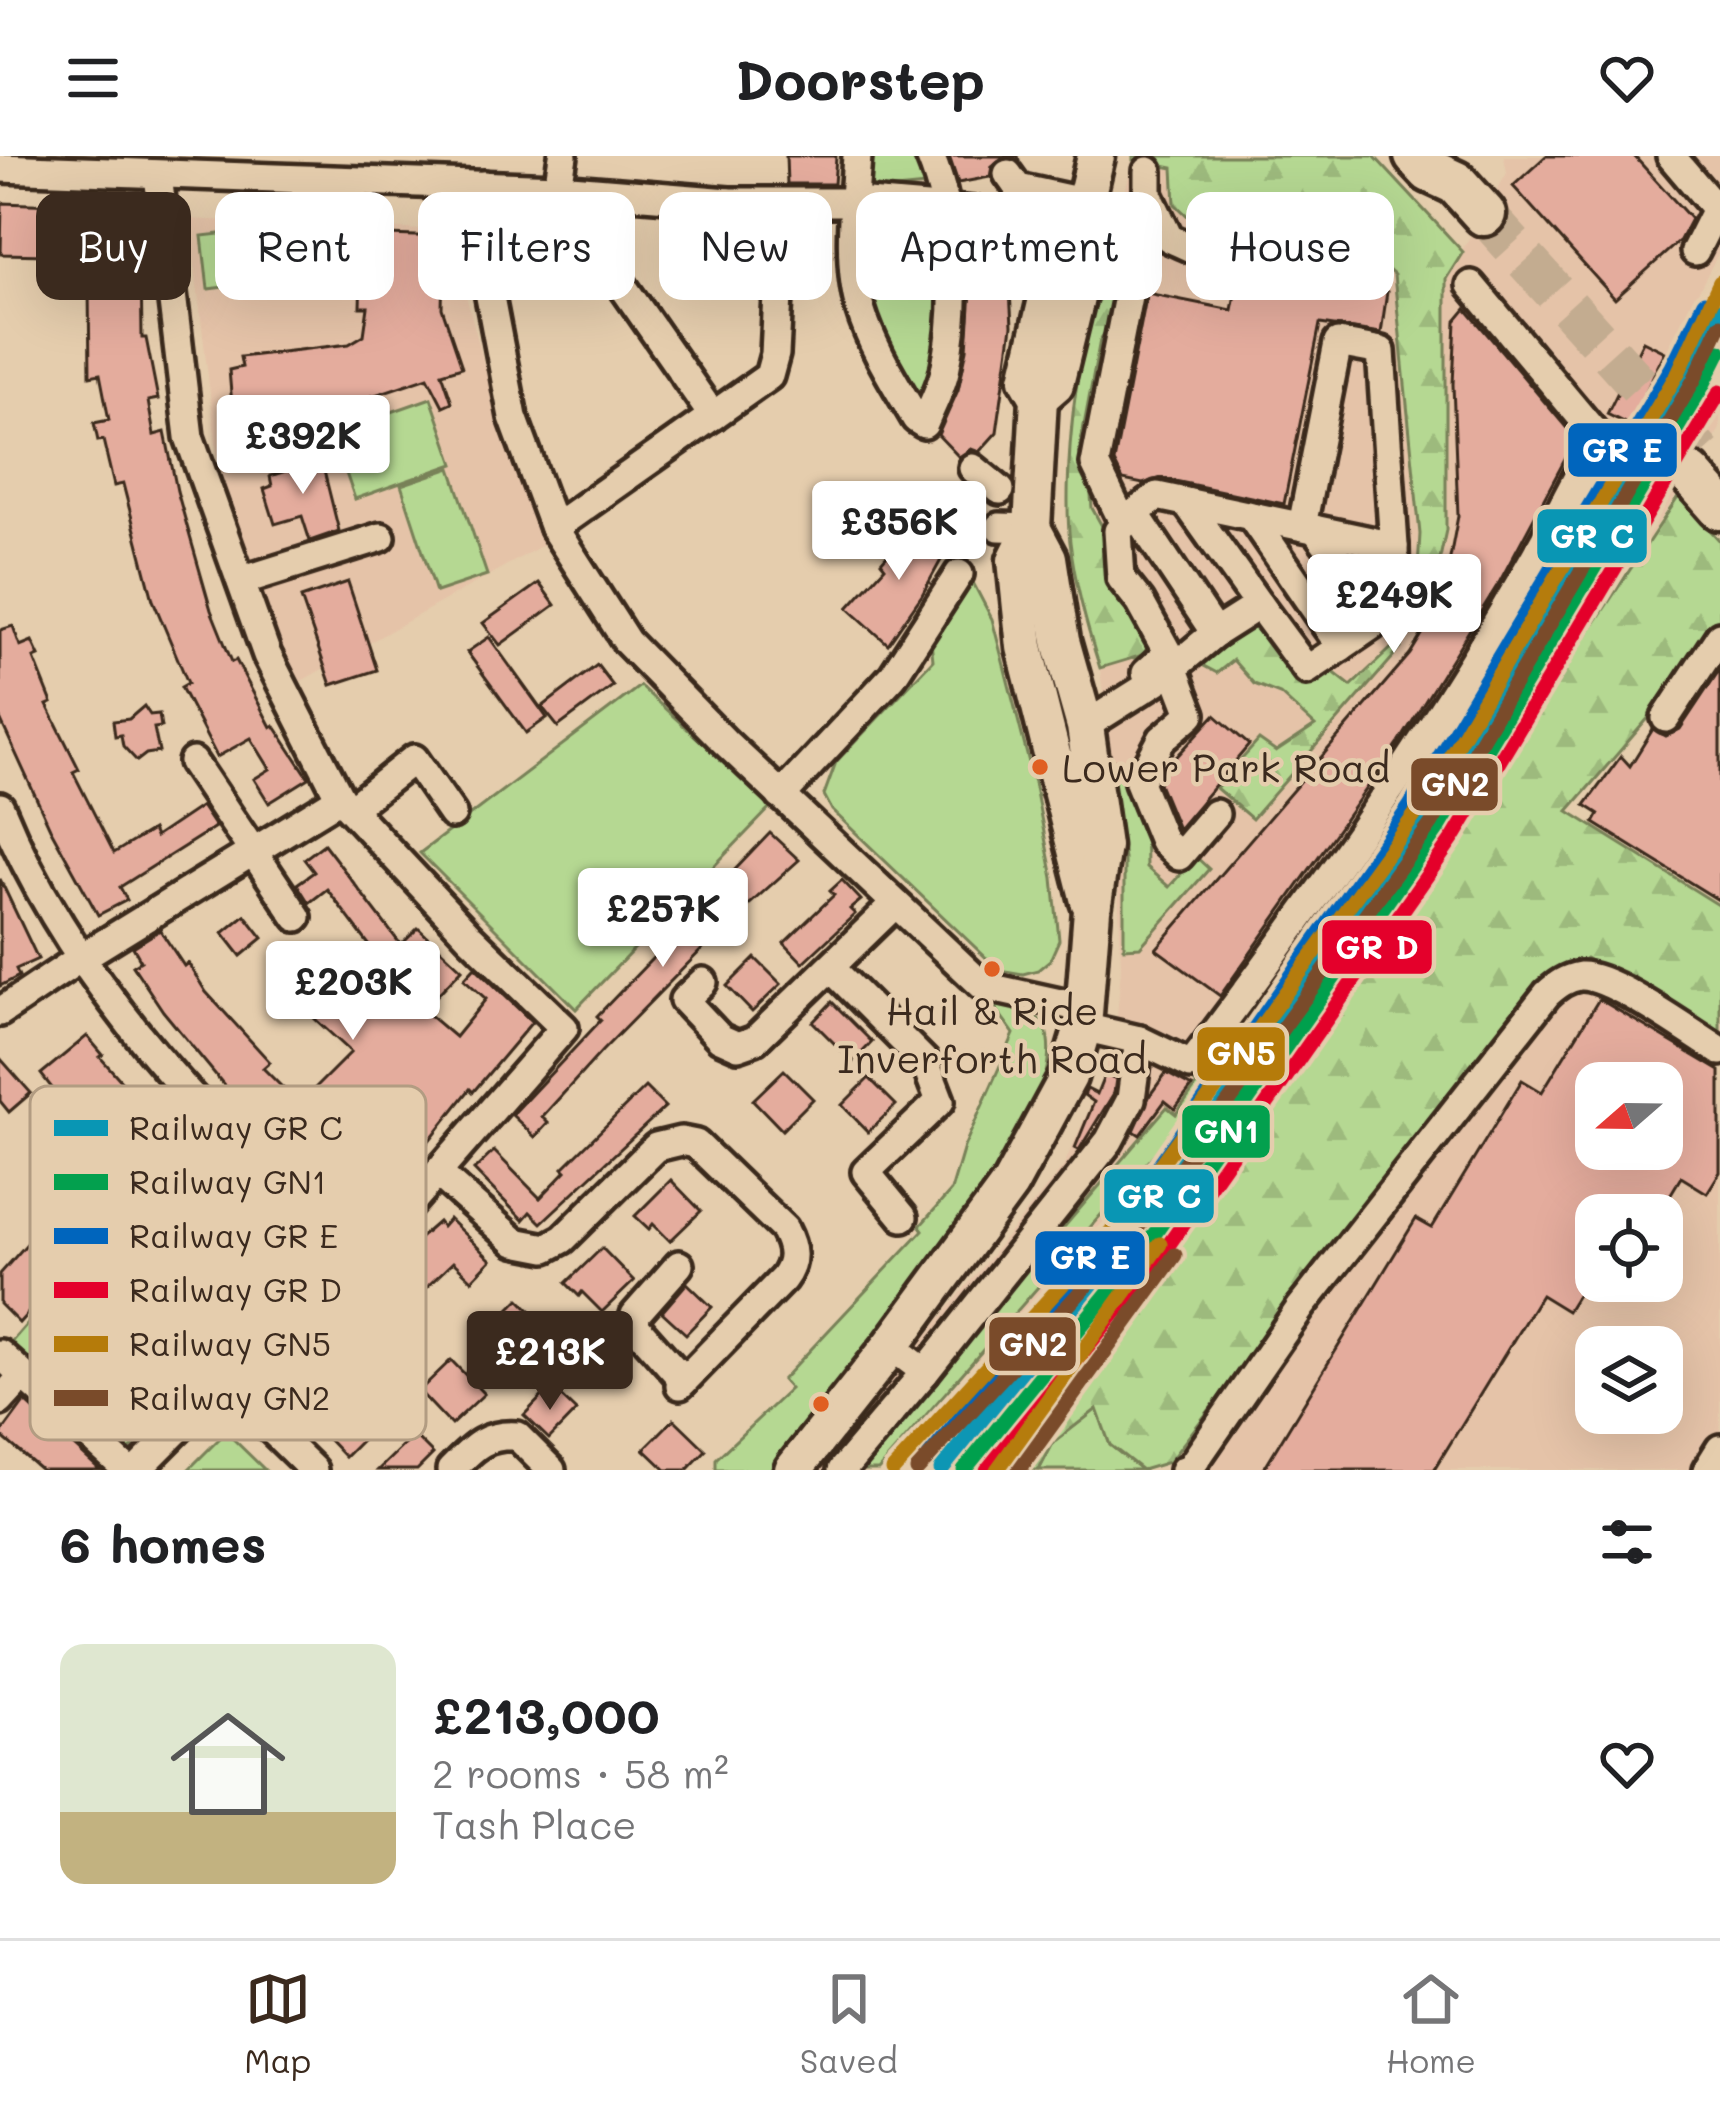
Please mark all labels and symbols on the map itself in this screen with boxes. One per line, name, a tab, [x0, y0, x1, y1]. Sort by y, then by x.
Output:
pin: £392K	[219, 395, 387, 497]
line badge: GR E	[1566, 421, 1679, 479]
text: GR E	[1581, 427, 1663, 470]
pin: £356K	[815, 481, 983, 583]
line badge: GR C	[1535, 507, 1649, 565]
text: GR C	[1550, 513, 1634, 556]
pin: £249K	[1310, 554, 1478, 656]
place label: Lower Park Road	[1062, 741, 1390, 792]
marker: Lower Park Road	[1029, 756, 1051, 778]
line badge: GN2	[1409, 756, 1500, 813]
text: GN2	[1421, 761, 1489, 804]
pin: £257K	[579, 868, 747, 970]
line badge: GR D	[1320, 918, 1434, 976]
text: GR D	[1335, 924, 1419, 967]
pin: £203K	[269, 941, 437, 1043]
marker: Hail & Ride Inverforth Road	[981, 958, 1003, 980]
place label: Hail & Ride Inverforth Road	[837, 984, 1147, 1083]
line badge: GN5	[1195, 1025, 1287, 1083]
text: GN5	[1206, 1030, 1276, 1073]
north arrow	[1575, 1062, 1683, 1170]
legend	[30, 1086, 426, 1440]
line badge: GN1	[1180, 1103, 1272, 1160]
text: Railway GR C	[129, 1105, 343, 1149]
text: GN1	[1193, 1108, 1259, 1151]
text: Railway GN1	[129, 1159, 327, 1203]
line badge: GR C	[1102, 1167, 1216, 1225]
text: GR C	[1117, 1173, 1201, 1216]
text: Railway GR E	[129, 1213, 338, 1257]
line badge: GR E	[1033, 1229, 1147, 1287]
text: GR E	[1049, 1234, 1131, 1277]
text: Railway GR D	[129, 1267, 342, 1311]
pin: £213K	[466, 1311, 634, 1413]
line badge: GN2	[987, 1315, 1078, 1373]
text: Railway GN5	[129, 1321, 331, 1365]
text: GN2	[999, 1321, 1067, 1364]
text: Railway GN2	[129, 1375, 330, 1419]
unlabelled marker	[810, 1393, 832, 1415]

